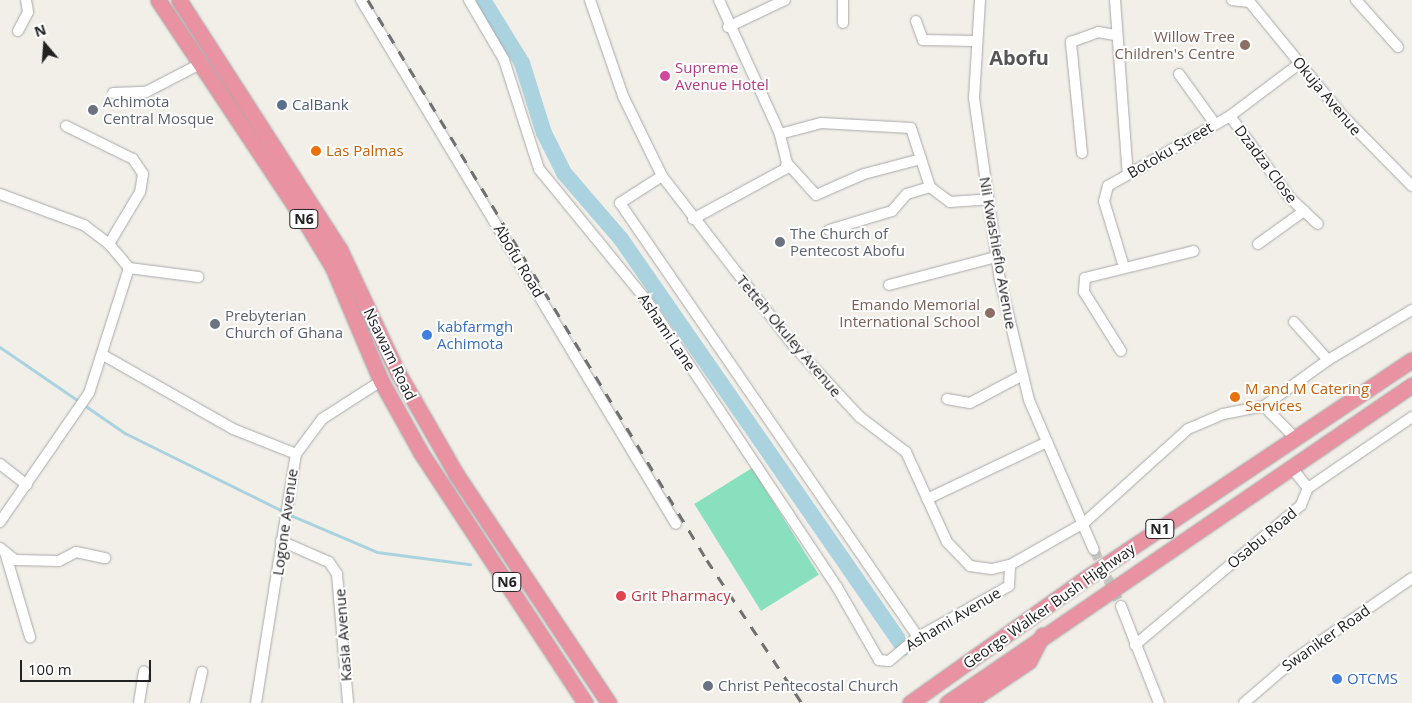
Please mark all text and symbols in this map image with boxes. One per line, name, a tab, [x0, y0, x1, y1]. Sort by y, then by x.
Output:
text: N	[32, 19, 49, 41]
north arrow	[20, 20, 70, 70]
place label: Willow Tree Children's Centre	[1115, 27, 1235, 62]
marker: Willow Tree Children's Centre	[1239, 39, 1251, 51]
district label: Abofu	[989, 45, 1049, 69]
street label: Okuja Avenue	[1289, 53, 1365, 139]
place label: Supreme Avenue Hotel	[675, 58, 769, 93]
marker: Supreme Avenue Hotel	[659, 70, 671, 82]
place label: Achimota Central Mosque	[103, 92, 214, 127]
place label: CalBank	[292, 96, 349, 114]
marker: CalBank	[276, 99, 288, 111]
marker: Achimota Central Mosque	[87, 104, 99, 116]
street label: Botoku Street	[1124, 118, 1216, 182]
street label: Dzadza Close	[1231, 122, 1301, 206]
place label: Las Palmas	[326, 142, 404, 160]
marker: Las Palmas	[310, 145, 322, 157]
street label: Nii Kwashiefio Avenue	[976, 175, 1020, 331]
road number: N6	[289, 208, 319, 230]
street label: Abofu Road	[490, 221, 548, 301]
place label: The Church of Pentecost Abofu	[790, 224, 905, 259]
marker: The Church of Pentecost Abofu	[774, 236, 786, 248]
street label: Tetteh Okuley Avenue	[733, 271, 845, 401]
street label: Ashami Lane	[635, 290, 699, 374]
place label: Emando Memorial International School	[839, 295, 980, 330]
street label: Nsawam Road	[360, 305, 420, 403]
place label: Prebyterian Church of Ghana	[225, 306, 343, 341]
marker: Emando Memorial International School	[984, 307, 996, 319]
place label: kabfarmgh Achimota	[437, 317, 513, 352]
marker: Prebyterian Church of Ghana	[209, 318, 221, 330]
marker: kabfarmgh Achimota	[421, 329, 433, 341]
place label: M and M Catering Services	[1245, 379, 1369, 414]
marker: M and M Catering Services	[1229, 391, 1241, 403]
street label: Logone Avenue	[269, 467, 301, 577]
street label: Osabu Road	[1224, 504, 1300, 572]
road number: N1	[1145, 518, 1175, 540]
street label: George Walker Bush Highway	[959, 540, 1139, 672]
road number: N6	[492, 570, 522, 594]
street label: Ashami Avenue	[902, 583, 1004, 655]
place label: Grit Pharmacy	[631, 587, 731, 605]
street label: Kasia Avenue	[331, 588, 355, 682]
marker: Grit Pharmacy	[615, 590, 627, 602]
street label: Swaniker Road	[1279, 601, 1373, 675]
scale bar	[22, 650, 154, 682]
text: 100 m	[28, 659, 72, 679]
place label: OTCMS	[1347, 670, 1398, 688]
marker: OTCMS	[1331, 673, 1343, 685]
place label: Christ Pentecostal Church	[718, 677, 898, 695]
marker: Christ Pentecostal Church	[702, 680, 714, 692]

